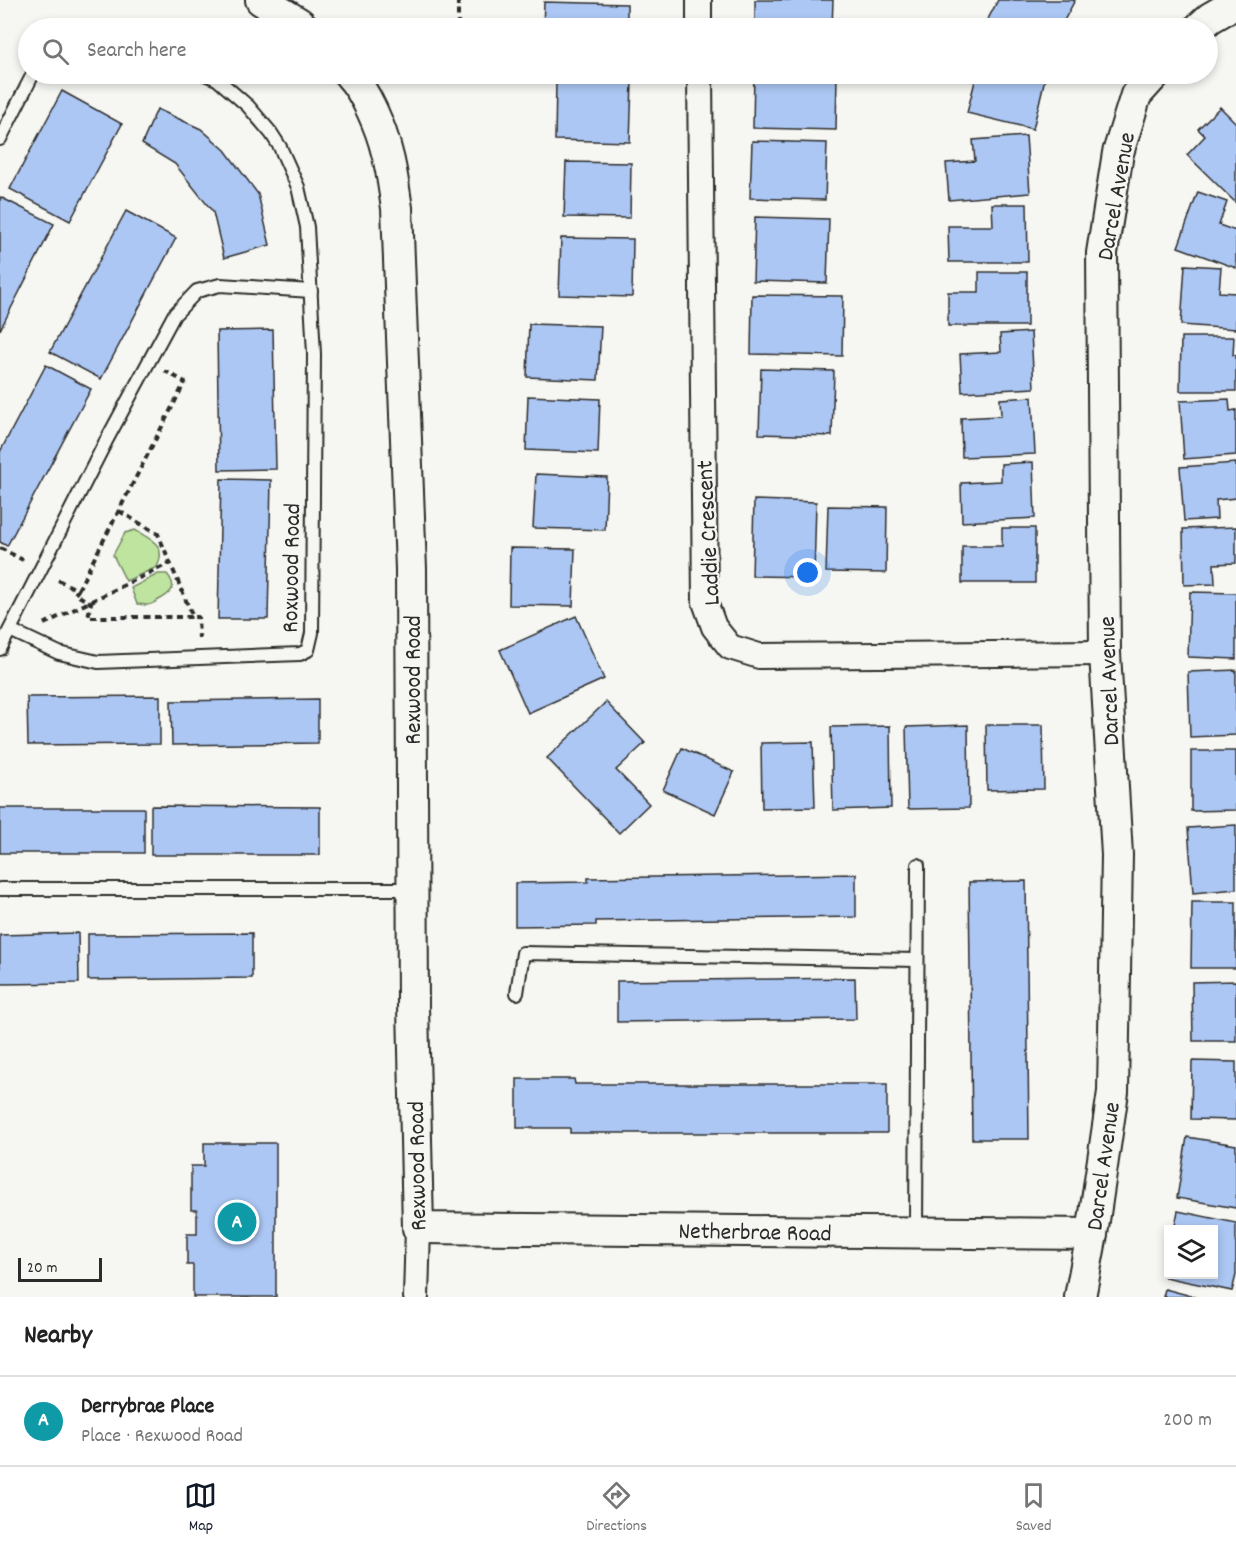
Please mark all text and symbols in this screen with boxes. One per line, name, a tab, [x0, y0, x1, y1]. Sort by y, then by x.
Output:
search box	[18, 18, 1218, 84]
icon: search	[39, 35, 72, 68]
text: Search here	[87, 36, 186, 67]
street label: Darcel Avenue	[1090, 130, 1146, 263]
street label: Laddie Crescent	[689, 459, 731, 606]
street label: Roxwood Road	[275, 503, 311, 633]
your location	[793, 558, 822, 587]
street label: Rexwood Road	[398, 615, 432, 745]
street label: Darcel Avenue	[1092, 616, 1130, 746]
street label: Darcel Avenue	[1079, 1100, 1131, 1233]
street label: Rexwood Road	[401, 1101, 437, 1231]
pin: A	[218, 1200, 256, 1244]
street label: Netherbrae Road	[678, 1216, 832, 1252]
map controls	[1164, 1225, 1218, 1279]
button: layers	[1164, 1225, 1218, 1279]
scale bar	[18, 1255, 102, 1282]
text: 20 m	[27, 1257, 57, 1280]
text: Nearby	[24, 1318, 92, 1355]
text: Derrybrae Place	[81, 1392, 214, 1423]
text: A	[38, 1407, 49, 1435]
text: 200 m	[1163, 1407, 1212, 1435]
text: Place · Rexwood Road	[81, 1423, 243, 1451]
tab: Map	[184, 1479, 217, 1538]
tab: Directions	[586, 1479, 647, 1538]
tab: Saved	[1016, 1479, 1052, 1538]

